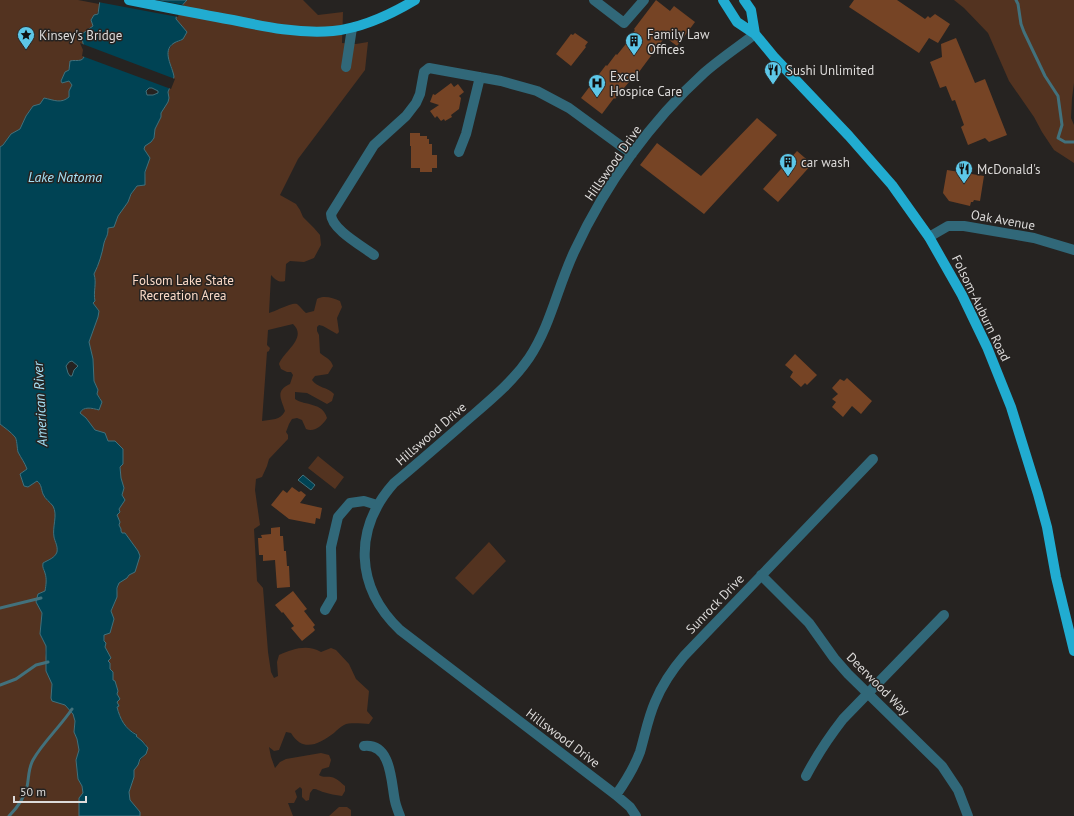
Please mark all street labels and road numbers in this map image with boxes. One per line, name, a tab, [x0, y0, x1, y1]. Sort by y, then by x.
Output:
street label: Hillswood Drive	[581, 122, 645, 204]
street label: Oak Avenue	[970, 206, 1036, 234]
street label: Folsom-Auburn Road	[948, 252, 1014, 364]
street label: Hillswood Drive	[392, 399, 470, 469]
street label: Sunrock Drive	[682, 571, 748, 637]
street label: Deerwood Way	[843, 649, 913, 719]
street label: Hillswood Drive	[523, 705, 603, 771]

